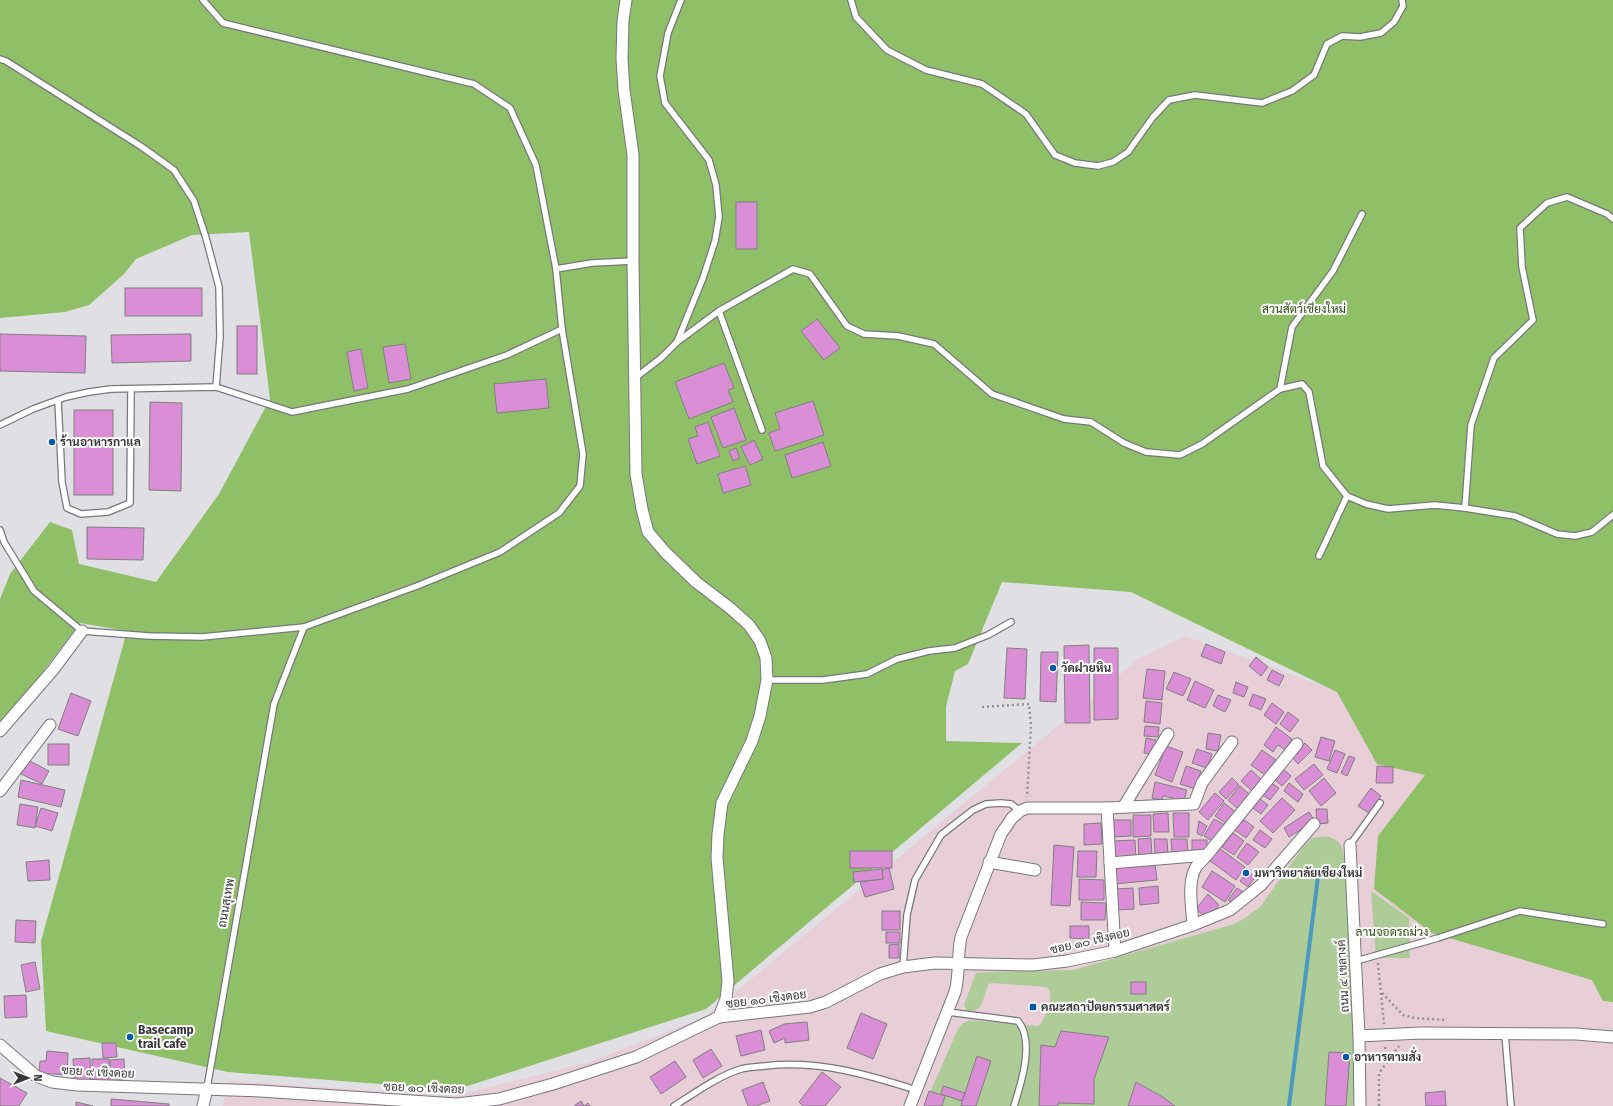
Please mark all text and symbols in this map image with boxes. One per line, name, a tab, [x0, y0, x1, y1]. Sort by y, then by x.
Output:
park label: สวนสัตว์เชียงใหม่	[1262, 301, 1346, 316]
place label: ร้านอาหารกาแล	[60, 434, 141, 449]
marker: ร้านอาหารกาแล	[47, 437, 57, 447]
place label: วัดฝายหิน	[1061, 661, 1111, 675]
marker: วัดฝายหิน	[1048, 663, 1058, 673]
place label: มหาวิทยาลัยเชียงใหม่	[1254, 865, 1362, 880]
marker: มหาวิทยาลัยเชียงใหม่	[1241, 868, 1251, 878]
street label: ถนนสุเทพ	[215, 877, 239, 929]
street label: ซอย ๑๐ เชิงดอย	[1049, 925, 1131, 957]
park label: ลานจอดรถม่วง	[1356, 925, 1429, 939]
street label: ถนน ๔ เขลางค์	[1333, 939, 1352, 1013]
street label: ซอย ๑๐ เชิงดอย	[725, 987, 807, 1011]
place label: คณะสถาปัตยกรรมศาสตร์	[1041, 999, 1171, 1014]
marker: คณะสถาปัตยกรรมศาสตร์	[1028, 1002, 1038, 1012]
place label: Basecamp trail cafe	[138, 1023, 194, 1051]
marker: Basecamp trail cafe	[125, 1032, 135, 1042]
place label: อาหารตามสั่ง	[1354, 1046, 1422, 1064]
marker: อาหารตามสั่ง	[1341, 1052, 1351, 1062]
north arrow	[8, 1058, 48, 1098]
street label: ซอย ๙ เชิงดอย	[61, 1063, 135, 1081]
text: N	[31, 1074, 44, 1082]
street label: ซอย ๑๐ เชิงดอย	[383, 1080, 465, 1096]

